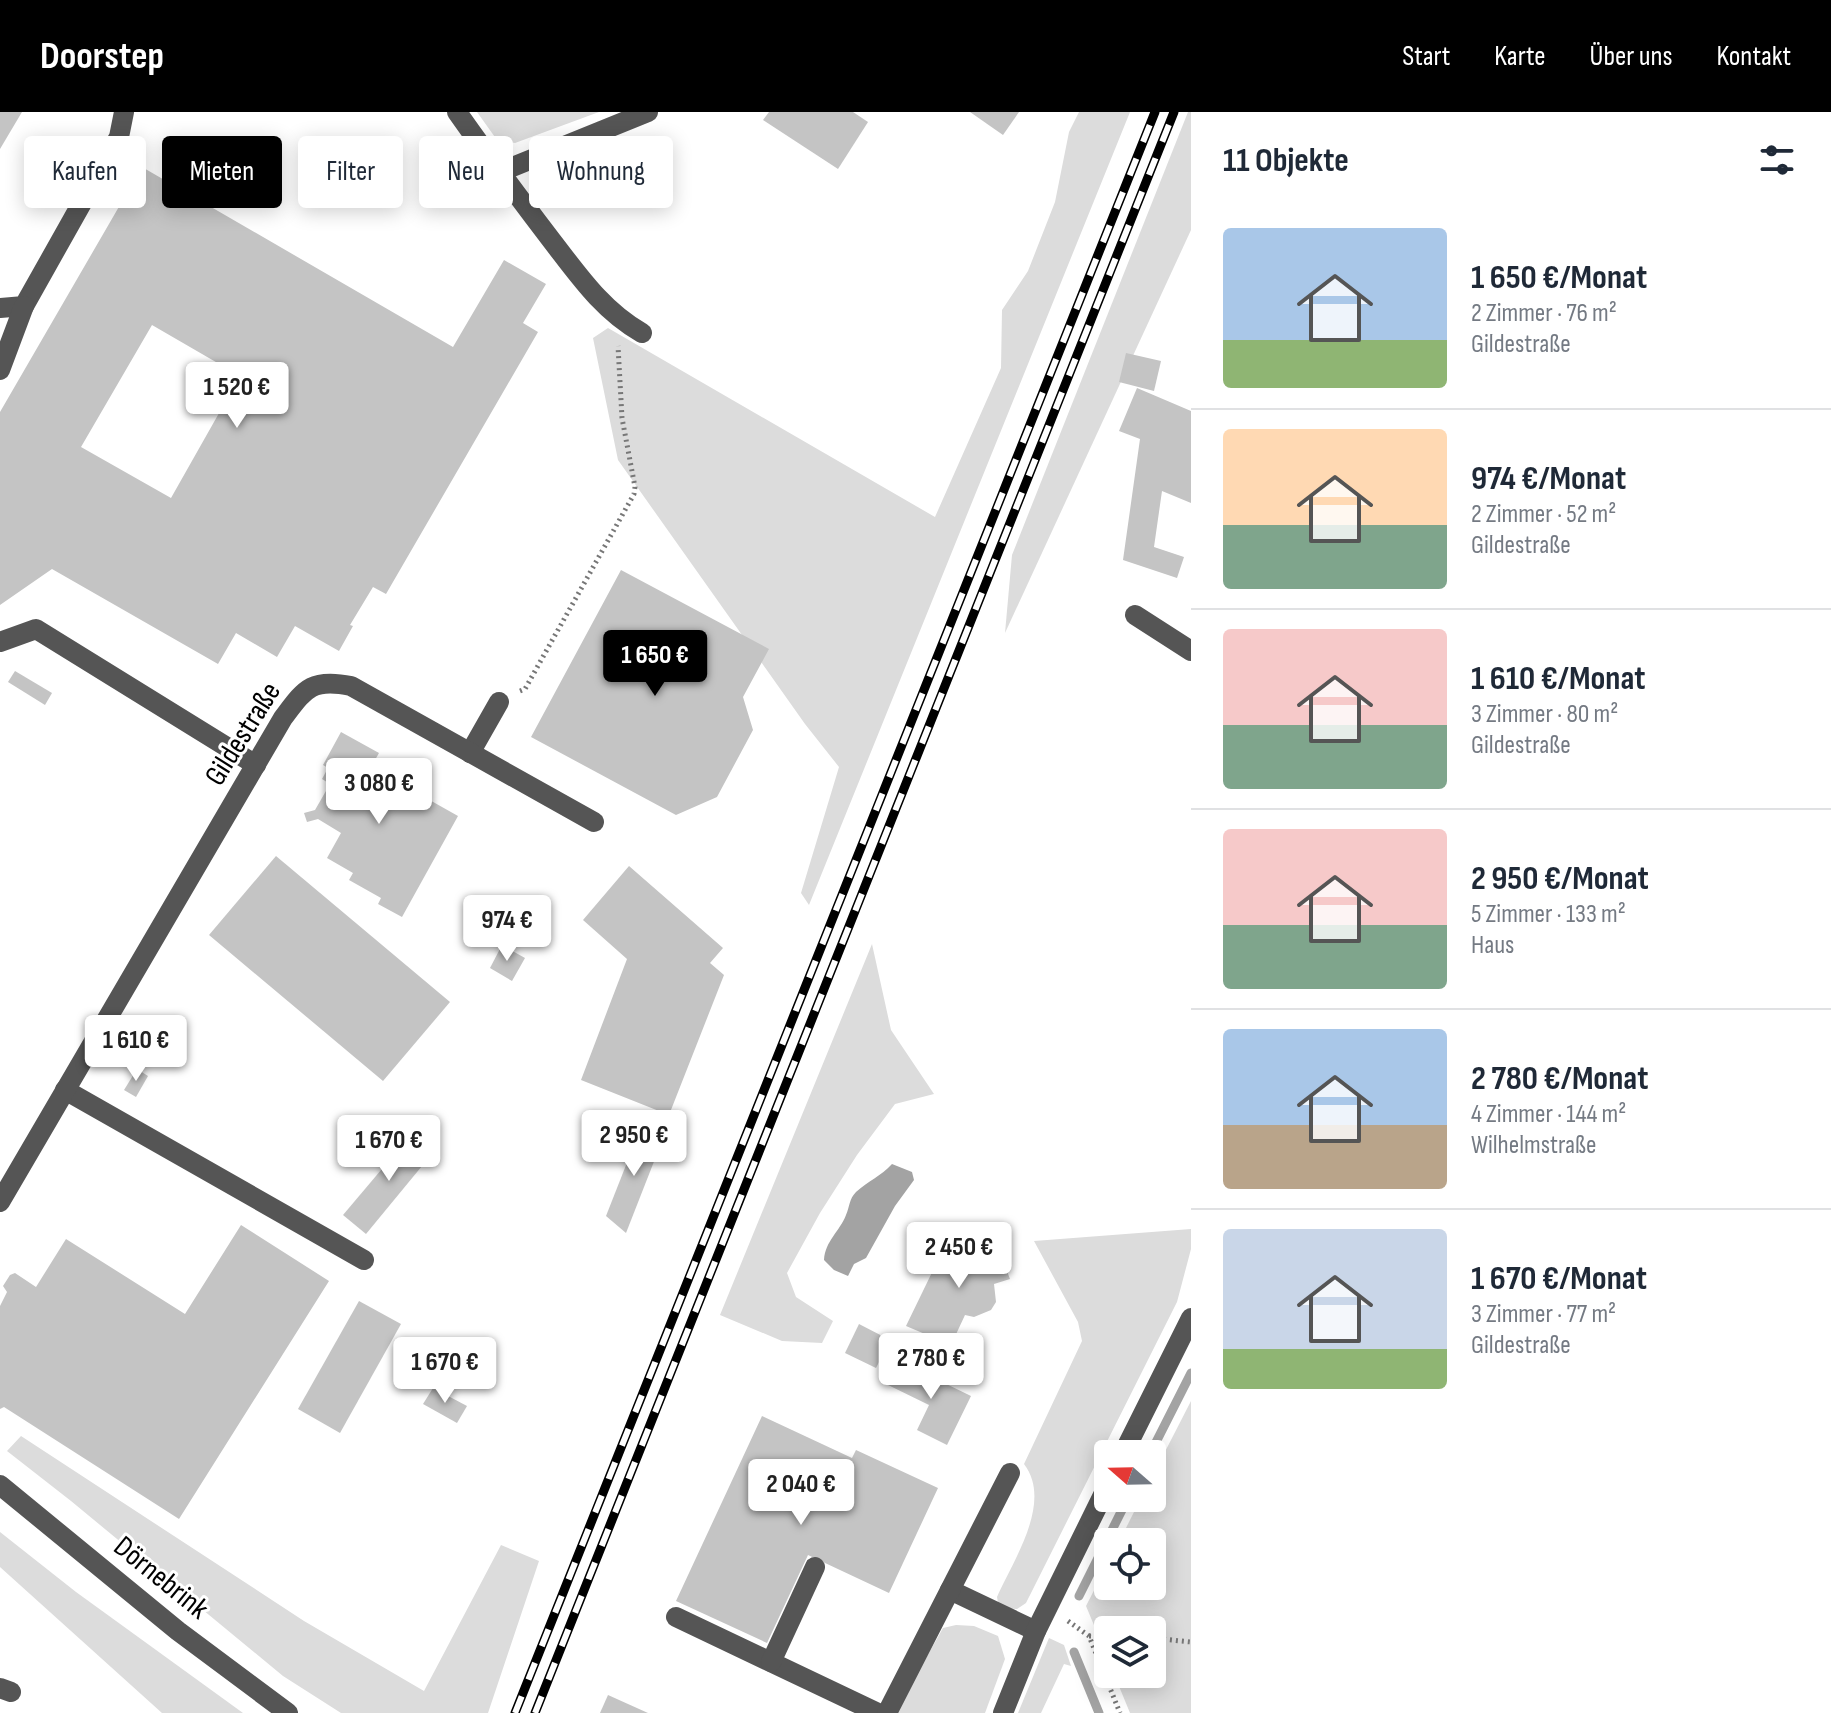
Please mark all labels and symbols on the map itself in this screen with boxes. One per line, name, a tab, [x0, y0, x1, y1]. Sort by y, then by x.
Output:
pin: 1 520 €	[163, 362, 311, 430]
pin: 1 650 €	[581, 630, 729, 698]
street label: Gildestraße	[197, 676, 289, 792]
pin: 3 080 €	[305, 758, 453, 826]
pin: 974 €	[451, 895, 563, 963]
pin: 1 610 €	[62, 1015, 210, 1083]
pin: 2 950 €	[560, 1110, 708, 1178]
pin: 1 670 €	[315, 1115, 463, 1183]
pin: 2 450 €	[885, 1222, 1033, 1290]
pin: 2 780 €	[857, 1333, 1005, 1401]
pin: 1 670 €	[371, 1337, 519, 1405]
north arrow	[1094, 1440, 1166, 1512]
pin: 2 040 €	[727, 1459, 875, 1527]
street label: Dörnebrink	[106, 1529, 216, 1627]

